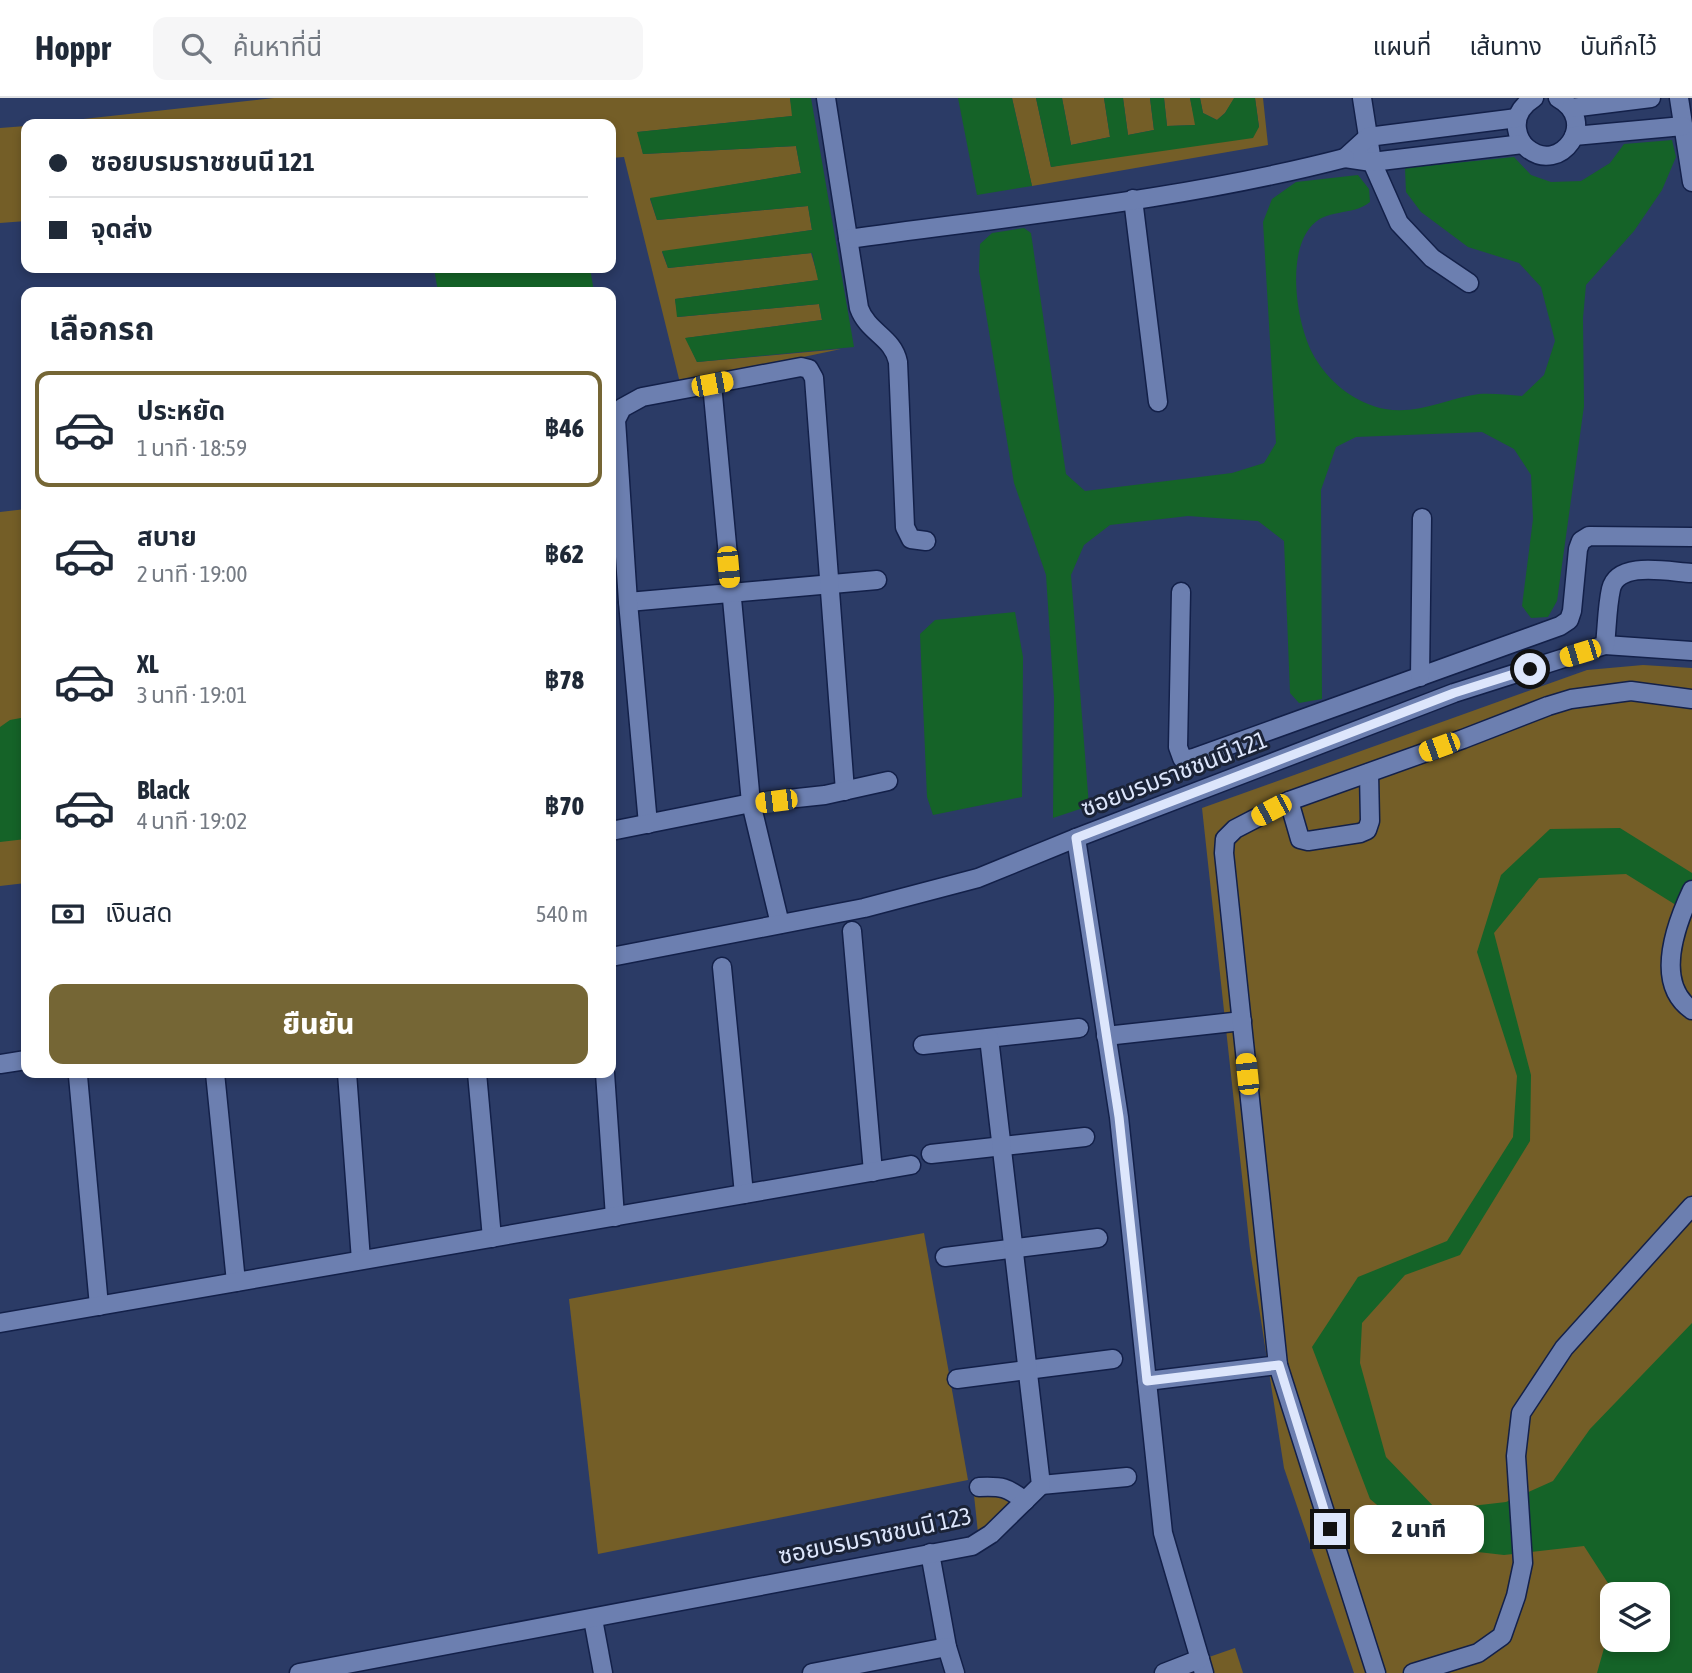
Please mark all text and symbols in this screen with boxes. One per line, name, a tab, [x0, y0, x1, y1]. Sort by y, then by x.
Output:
search box	[153, 17, 643, 80]
text: Hoppr	[35, 29, 111, 67]
icon: search	[177, 29, 215, 67]
text: ค้นหาที่นี่	[233, 32, 322, 62]
text: แผนที่	[1373, 33, 1431, 60]
text: เส้นทาง	[1469, 33, 1542, 60]
text: บันทึกไว้	[1580, 33, 1657, 60]
text: ซอยบรมราชชนนี 121	[91, 147, 315, 177]
text: จุดส่ง	[91, 214, 153, 244]
text: เลือกรถ	[49, 310, 154, 347]
car	[690, 370, 735, 398]
text: ประหยัด	[137, 396, 225, 426]
icon: car	[53, 398, 116, 461]
text: ฿46	[544, 413, 584, 443]
text: 1 นาที · 18:59	[137, 435, 247, 461]
text: สบาย	[137, 522, 197, 552]
icon: car	[53, 524, 116, 587]
text: ฿62	[544, 539, 584, 569]
car	[716, 545, 741, 589]
text: 2 นาที · 19:00	[137, 561, 247, 587]
car	[1557, 637, 1604, 669]
text: XL	[137, 649, 159, 679]
icon: car	[53, 650, 116, 713]
route start	[1514, 653, 1546, 685]
text: ฿78	[544, 665, 584, 695]
text: 3 นาที · 19:01	[137, 682, 247, 708]
street label: ซอยบรมราชชนนี 121	[1077, 726, 1270, 821]
car	[1416, 730, 1463, 764]
text: Black	[137, 775, 189, 805]
icon: car	[53, 776, 116, 839]
car	[754, 788, 799, 814]
text: ฿70	[544, 791, 584, 821]
car	[1248, 791, 1295, 829]
text: 4 นาที · 19:02	[137, 808, 247, 834]
icon: cash	[49, 895, 87, 933]
text: เงินสด	[105, 898, 172, 928]
text: 540 m	[536, 901, 588, 927]
button: ยืนยัน	[49, 984, 588, 1064]
car	[1235, 1052, 1260, 1096]
street label: ซอยบรมราชชนนี 123	[776, 1502, 974, 1569]
callout: 2 นาที	[1354, 1504, 1484, 1554]
route end	[1314, 1513, 1346, 1545]
text: 2 นาที	[1392, 1516, 1446, 1542]
map controls	[1600, 1582, 1670, 1652]
button: layers	[1600, 1582, 1670, 1652]

